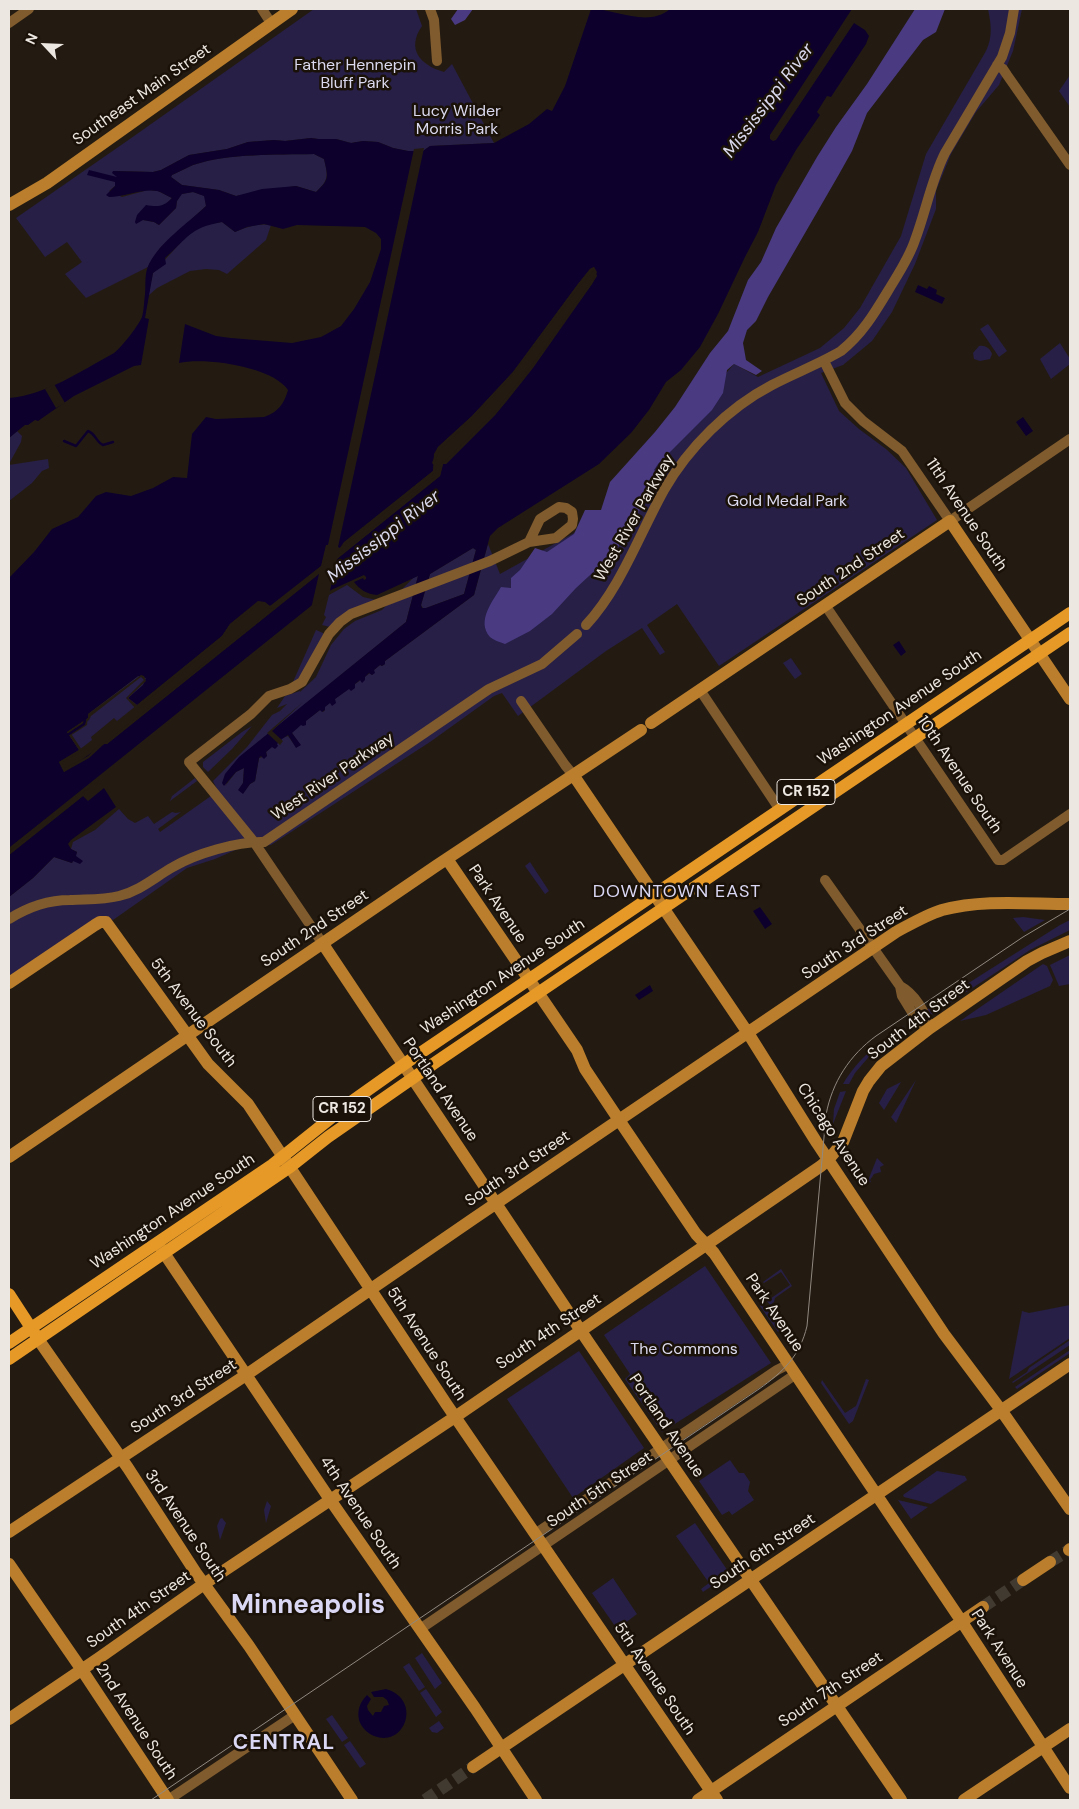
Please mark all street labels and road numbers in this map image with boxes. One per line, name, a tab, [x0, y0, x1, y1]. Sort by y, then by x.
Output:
street label: Southeast Main Street	[69, 40, 215, 150]
street label: West River Parkway	[591, 451, 679, 585]
street label: 11th Avenue South	[921, 455, 1011, 575]
street label: South 2nd Street	[794, 525, 908, 611]
street label: Washington Avenue South	[814, 646, 986, 770]
street label: 10th Avenue South	[913, 713, 1005, 837]
street label: West River Parkway	[268, 729, 398, 825]
road number: CR 152	[777, 780, 835, 804]
street label: Park Avenue	[464, 861, 530, 947]
street label: South 2nd Street	[258, 886, 372, 972]
street label: South 3rd Street	[798, 902, 912, 984]
street label: Washington Avenue South	[417, 915, 589, 1039]
street label: 5th Avenue South	[146, 955, 240, 1071]
street label: South 4th Street	[864, 975, 974, 1065]
street label: Portland Avenue	[398, 1035, 482, 1145]
street label: Chicago Avenue	[793, 1080, 873, 1190]
road number: CR 152	[313, 1096, 371, 1122]
street label: South 3rd Street	[462, 1127, 574, 1211]
street label: Washington Avenue South	[87, 1150, 259, 1274]
street label: Park Avenue	[741, 1270, 807, 1356]
street label: 5th Avenue South	[382, 1284, 470, 1404]
street label: South 4th Street	[493, 1290, 605, 1374]
street label: South 3rd Street	[127, 1356, 241, 1438]
street label: Portland Avenue	[624, 1371, 708, 1481]
street label: South 5th Street	[544, 1448, 656, 1532]
street label: 4th Avenue South	[315, 1453, 405, 1573]
street label: 3rd Avenue South	[140, 1466, 230, 1586]
street label: South 6th Street	[707, 1510, 819, 1594]
street label: South 4th Street	[83, 1567, 195, 1653]
street label: Park Avenue	[966, 1606, 1032, 1692]
street label: 5th Avenue South	[609, 1619, 699, 1739]
street label: South 7th Street	[775, 1648, 887, 1732]
street label: 2nd Avenue South	[91, 1660, 181, 1784]

